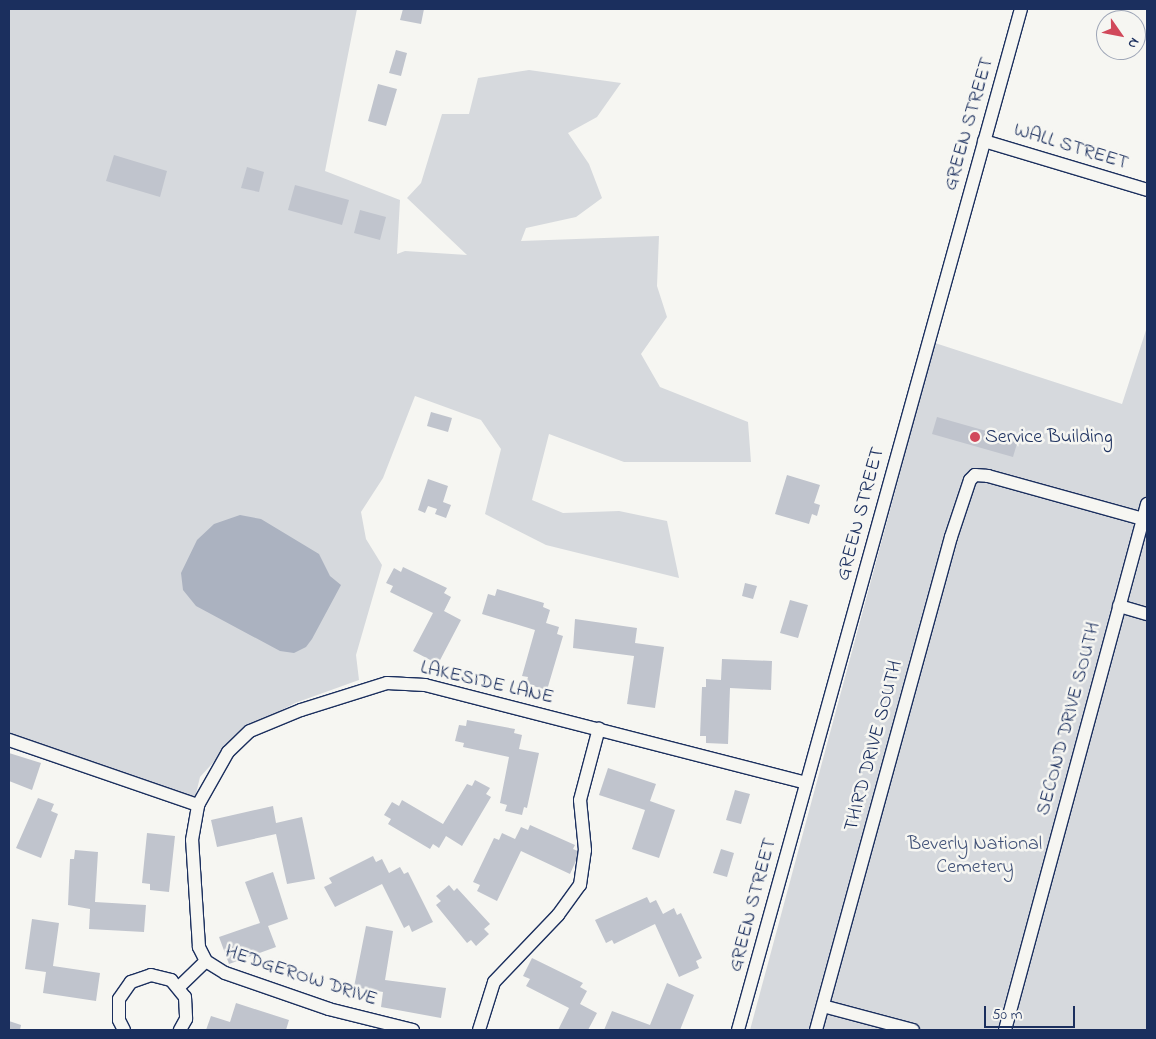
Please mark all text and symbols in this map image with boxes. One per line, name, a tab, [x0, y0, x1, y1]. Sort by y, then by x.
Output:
north arrow	[1096, 10, 1146, 60]
text: N	[1122, 33, 1145, 53]
street label: GREEN STREET	[939, 55, 999, 193]
street label: WALL STREET	[1011, 118, 1131, 176]
place label: Service Building	[985, 425, 1113, 449]
marker: Service Building	[969, 431, 981, 443]
street label: GREEN STREET	[832, 445, 890, 583]
street label: SECOND DRIVE SOUTH	[1032, 620, 1106, 818]
street label: LAKESIDE LANE	[418, 656, 556, 710]
street label: THIRD DRIVE SOUTH	[840, 658, 908, 834]
park label: Beverly National Cemetery	[908, 833, 1042, 880]
street label: GREEN STREET	[724, 836, 782, 974]
street label: HEDGEROW DRIVE	[222, 940, 380, 1012]
scale bar	[986, 996, 1077, 1028]
text: 50 m	[992, 1004, 1022, 1026]

